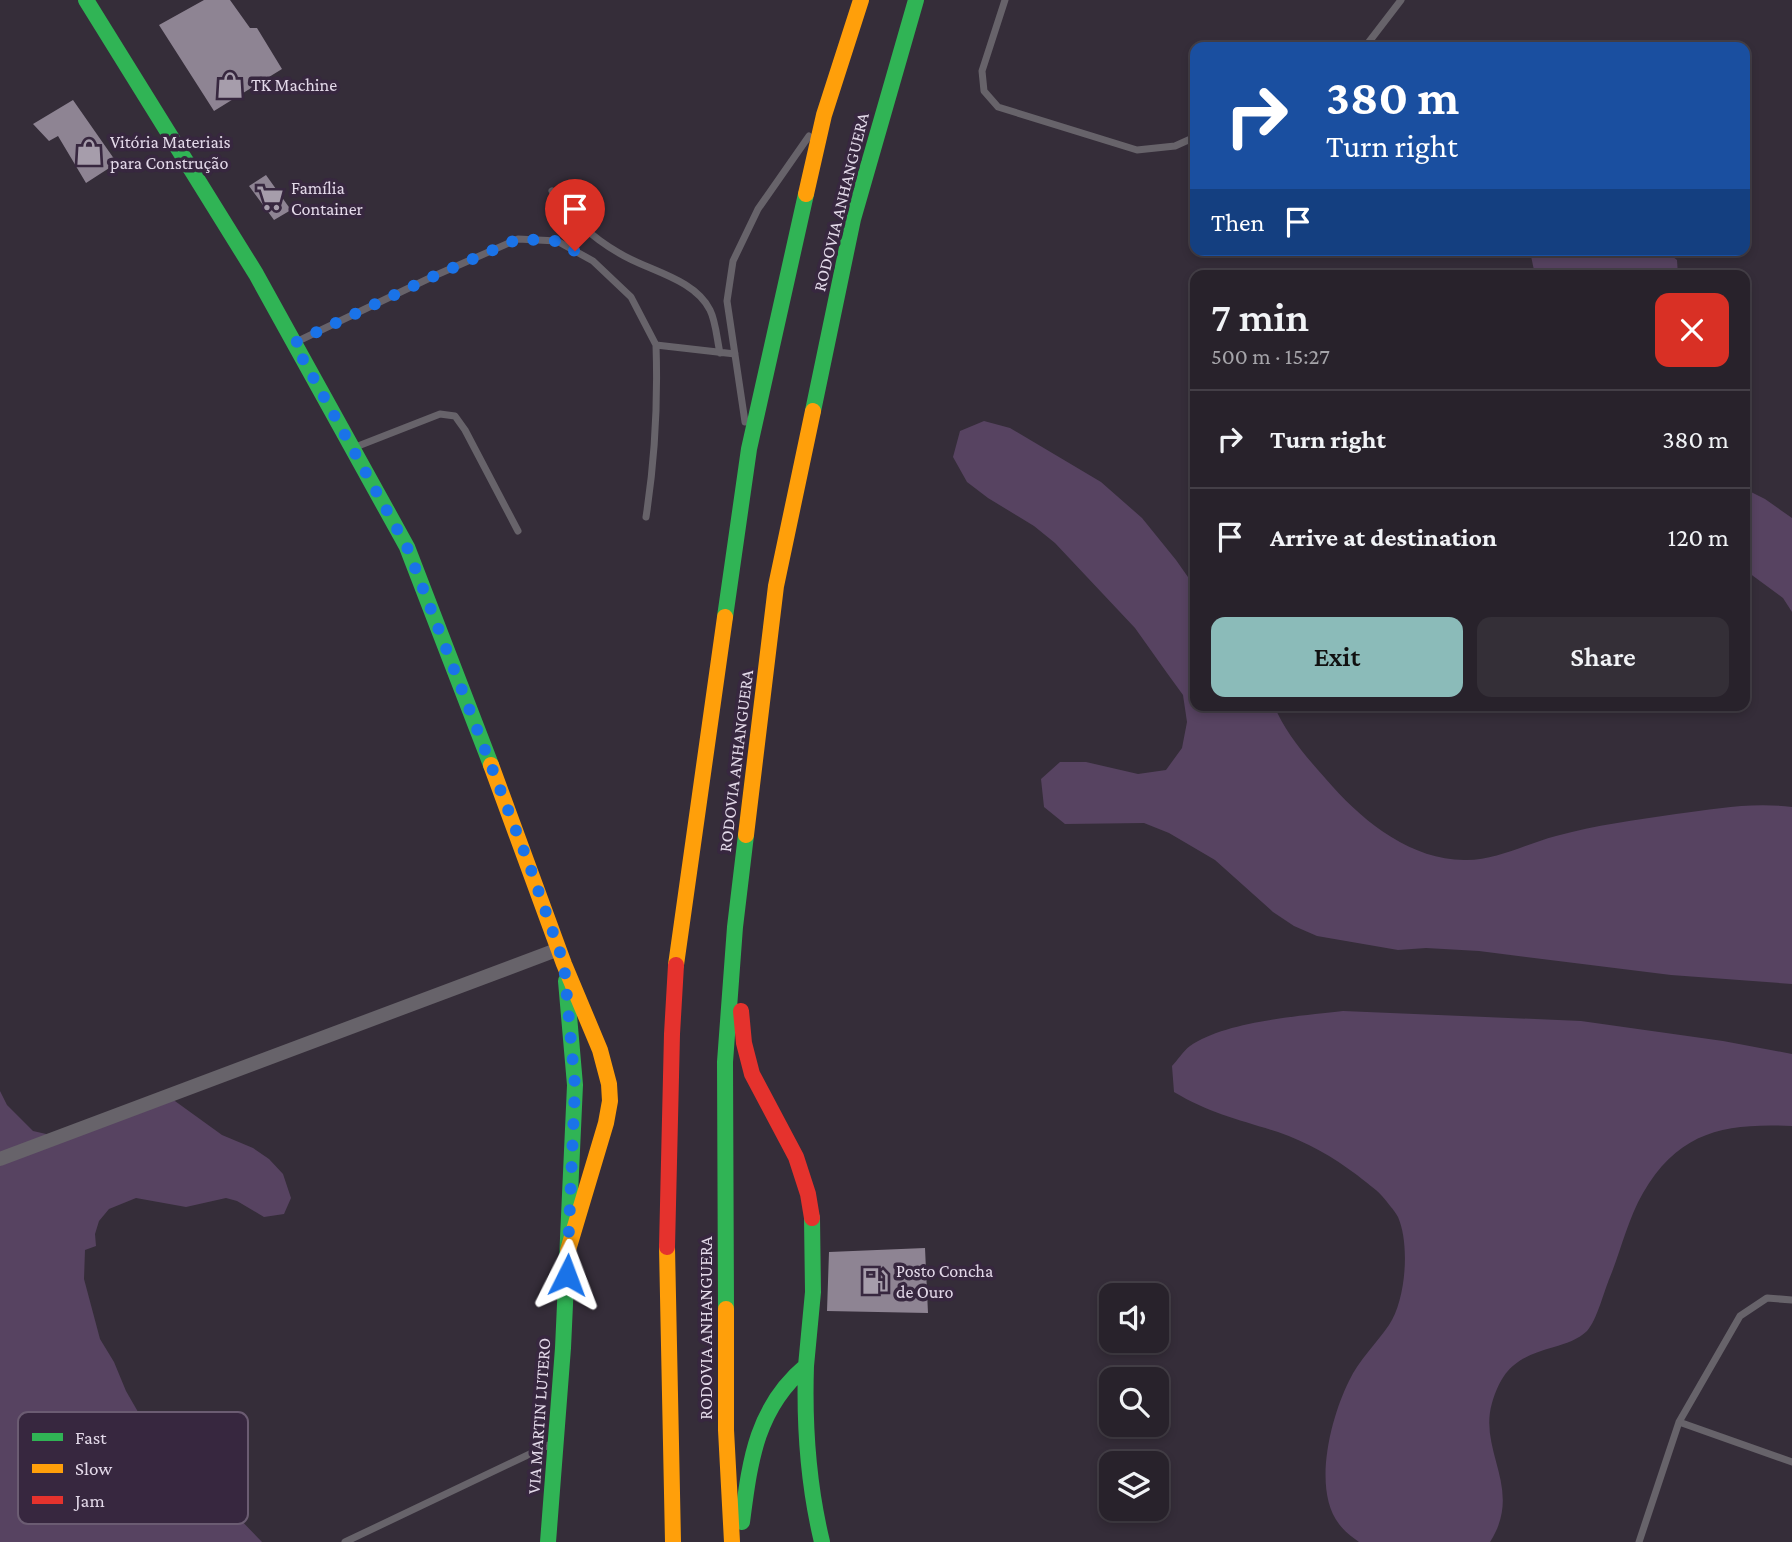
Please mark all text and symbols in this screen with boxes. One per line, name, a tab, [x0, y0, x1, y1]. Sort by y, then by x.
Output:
shop icon: TK Machine	[215, 70, 245, 100]
icon: right	[1211, 70, 1302, 161]
text: 380 m	[1326, 70, 1459, 125]
place label: TK Machine	[251, 75, 337, 95]
street label: RODOVIA ANHANGUERA	[809, 110, 873, 293]
text: Turn right	[1326, 128, 1458, 164]
place label: Vitória Materiais para Construção	[110, 132, 231, 173]
shop icon: Vitória Materiais para Construção	[74, 137, 104, 167]
place label: Família Container	[291, 178, 364, 219]
pin	[545, 179, 605, 251]
supermarket icon: Família Container	[255, 183, 285, 213]
icon: arrive	[556, 190, 594, 228]
icon: arrive	[1279, 203, 1317, 241]
text: Then	[1211, 208, 1265, 237]
text: 7 min	[1211, 293, 1309, 340]
button: close	[1655, 293, 1729, 367]
text: 500 m · 15:27	[1211, 343, 1330, 369]
icon: right	[1211, 420, 1249, 458]
text: Turn right	[1270, 425, 1386, 454]
text: 380 m	[1662, 425, 1729, 454]
icon: arrive	[1211, 518, 1249, 556]
text: Arrive at destination	[1270, 523, 1497, 552]
text: 120 m	[1668, 523, 1729, 552]
button: Exit	[1211, 617, 1463, 697]
button: Share	[1477, 617, 1729, 697]
street label: RODOVIA ANHANGUERA	[715, 668, 757, 853]
street label: RODOVIA ANHANGUERA	[696, 1236, 716, 1420]
position arrow	[530, 1238, 604, 1312]
place label: Posto Concha de Ouro	[896, 1261, 993, 1302]
fuel station icon: Posto Concha de Ouro	[860, 1266, 890, 1296]
map controls	[1099, 1283, 1169, 1521]
button: sound	[1099, 1283, 1169, 1353]
street label: VIA MARTIN LUTERO	[524, 1337, 554, 1495]
button: search	[1099, 1367, 1169, 1437]
legend	[18, 1412, 248, 1524]
text: Fast	[75, 1427, 107, 1448]
button: layers	[1099, 1451, 1169, 1521]
text: Slow	[75, 1458, 112, 1479]
text: Jam	[73, 1490, 105, 1511]

